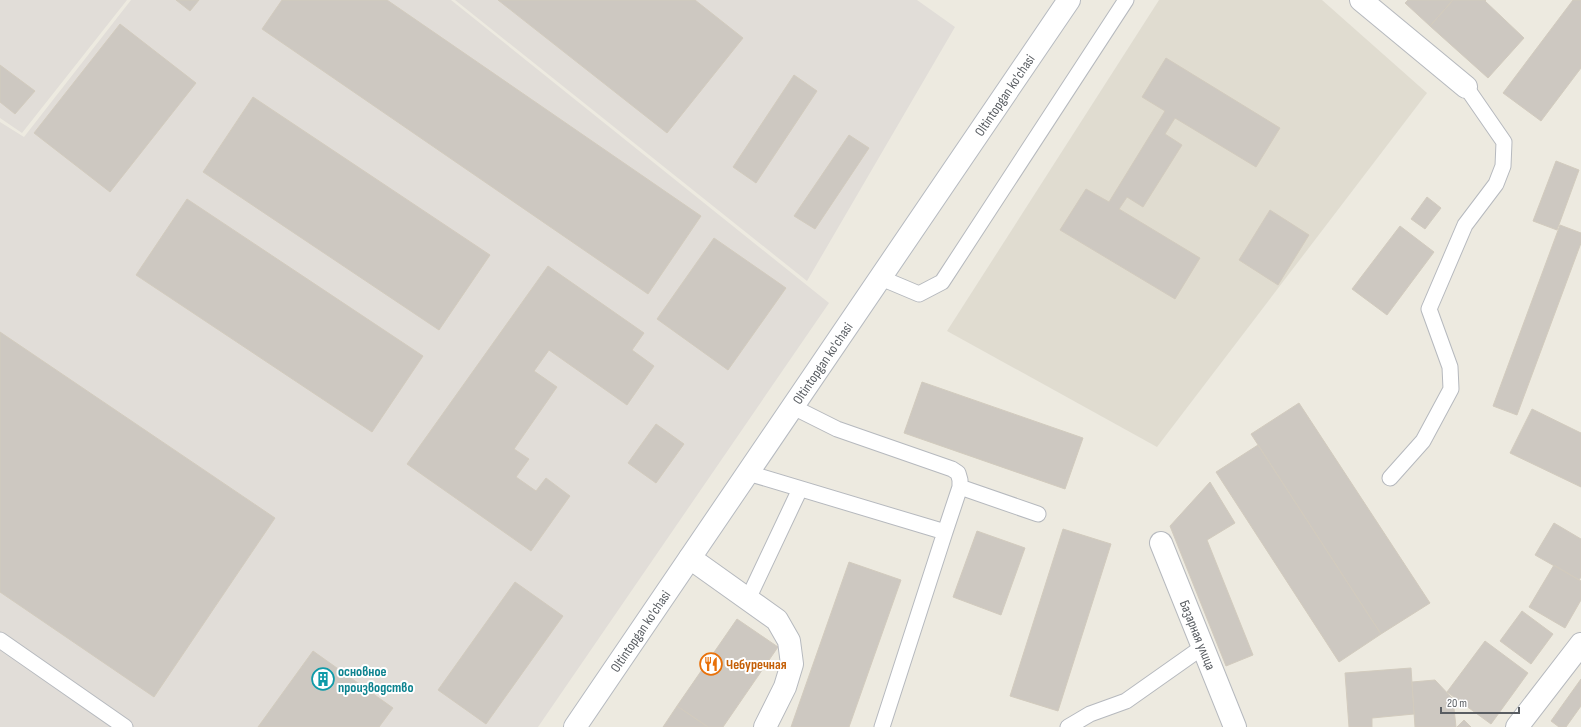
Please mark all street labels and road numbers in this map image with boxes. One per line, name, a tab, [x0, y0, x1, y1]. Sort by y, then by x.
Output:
street label: Oltintopgan ko'chasi	[971, 51, 1039, 139]
street label: Oltintopgan ko'chasi	[789, 319, 856, 407]
street label: Oltintopgan ko'chasi	[607, 587, 674, 675]
street label: Базарная улица	[1176, 598, 1219, 673]

